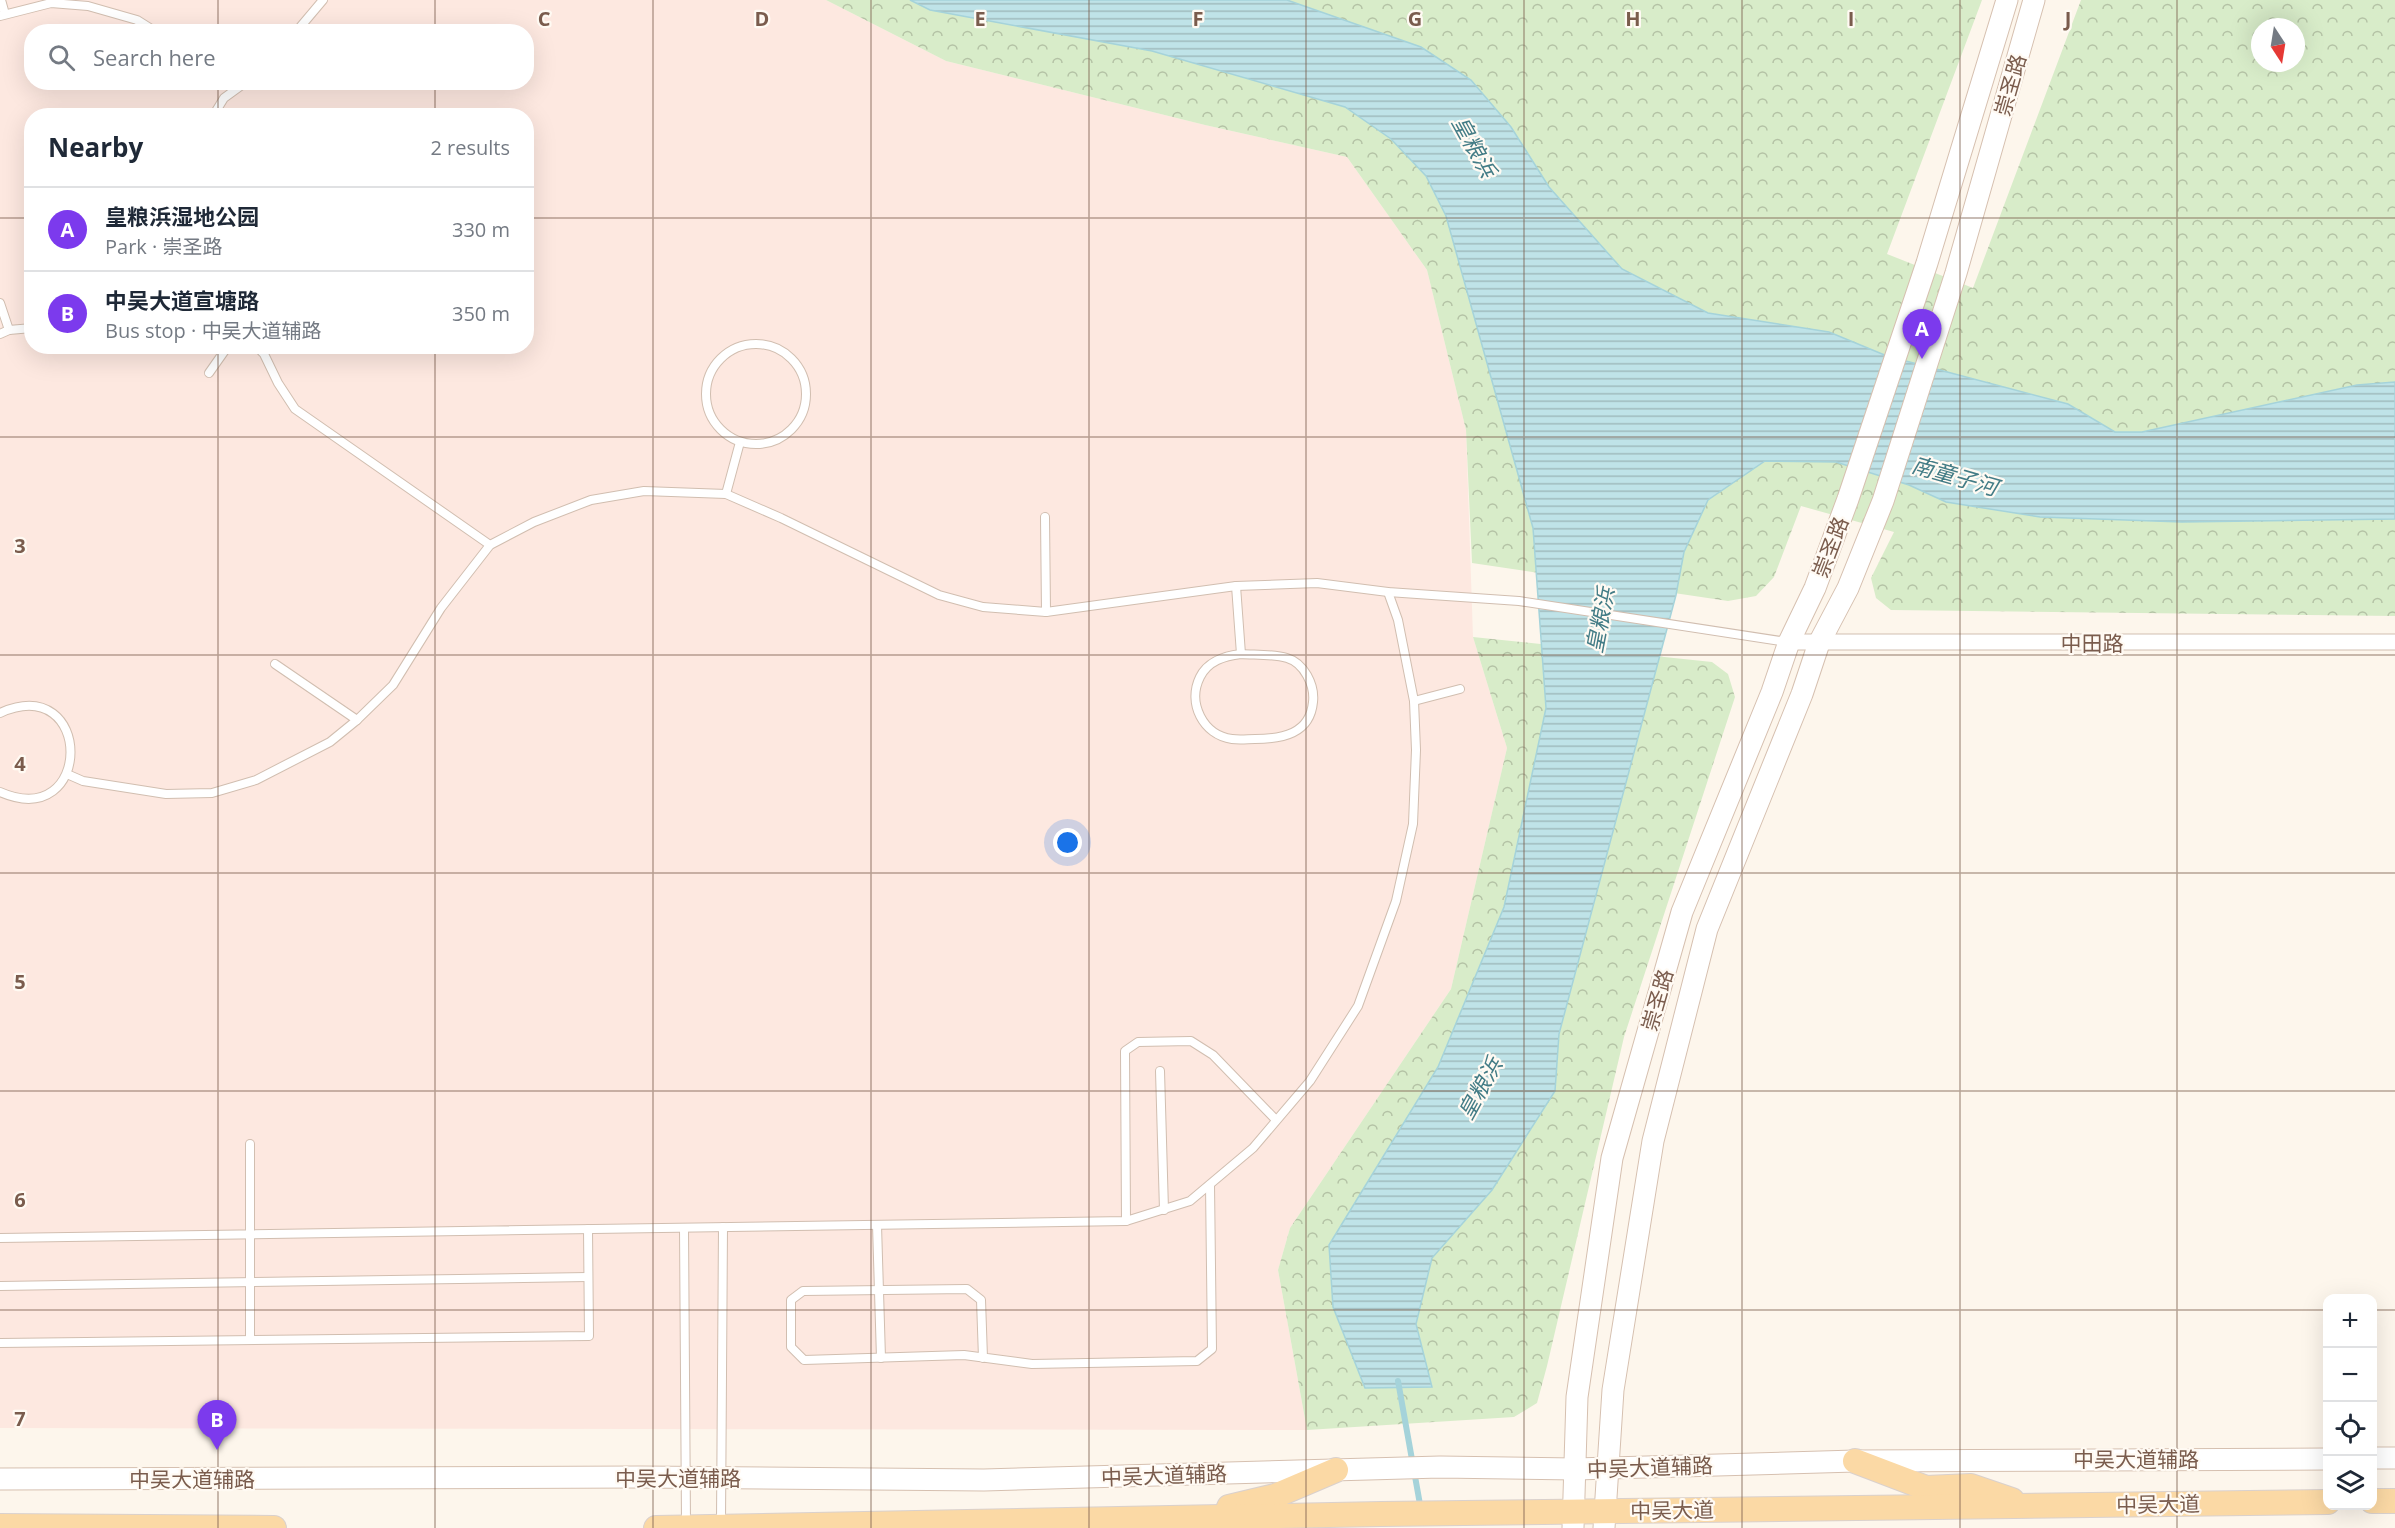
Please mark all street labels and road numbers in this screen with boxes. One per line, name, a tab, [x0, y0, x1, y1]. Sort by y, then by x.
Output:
street label: 崇圣路	[1988, 51, 2032, 119]
street label: 崇圣路	[1806, 513, 1854, 581]
street label: 中田路	[2061, 629, 2124, 657]
street label: 崇圣路	[1635, 966, 1679, 1034]
street label: 中吴大道辅路	[2073, 1445, 2199, 1473]
street label: 中吴大道辅路	[1587, 1451, 1713, 1483]
street label: 中吴大道辅路	[1101, 1459, 1227, 1491]
street label: 中吴大道辅路	[615, 1464, 741, 1492]
street label: 中吴大道辅路	[129, 1465, 255, 1493]
street label: 中吴大道	[2116, 1489, 2200, 1519]
street label: 中吴大道	[1630, 1495, 1714, 1525]

